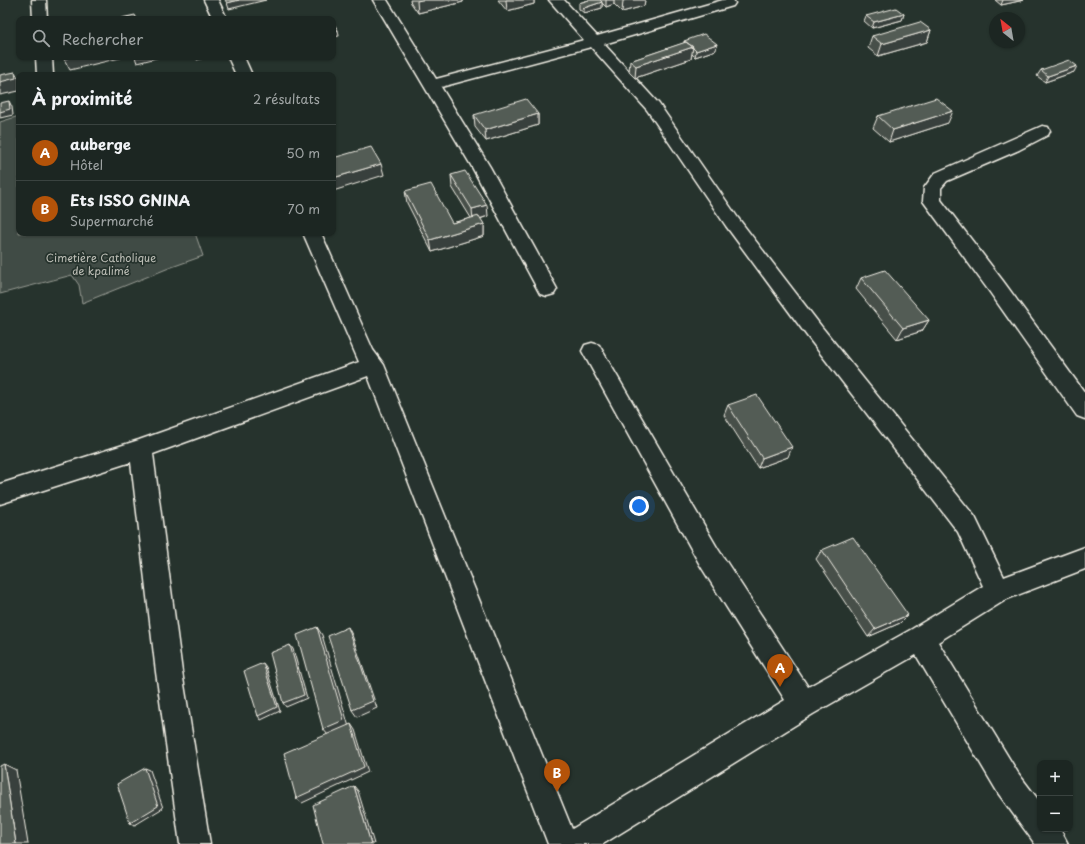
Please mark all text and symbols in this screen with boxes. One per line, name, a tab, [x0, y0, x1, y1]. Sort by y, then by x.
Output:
north arrow	[989, 12, 1025, 48]
search box	[16, 16, 336, 60]
icon: search	[30, 27, 52, 49]
text: Rechercher	[62, 27, 143, 50]
text: À proximité	[32, 85, 132, 111]
text: 2 résultats	[253, 89, 320, 108]
text: auberge	[70, 132, 131, 155]
text: A	[40, 143, 50, 162]
text: 50 m	[286, 143, 320, 162]
text: Hôtel	[70, 155, 103, 174]
text: Ets ISSO GNINA	[70, 188, 190, 211]
text: B	[41, 199, 49, 218]
text: 70 m	[287, 199, 320, 218]
text: Supermarché	[70, 211, 154, 230]
park label: Cimetière Catholique de kpalimé	[46, 249, 156, 279]
your location	[629, 496, 649, 516]
pin: A	[767, 654, 793, 687]
pin: B	[544, 759, 570, 792]
map controls	[1037, 760, 1073, 832]
button: +	[1037, 760, 1073, 796]
button: −	[1037, 796, 1073, 832]

